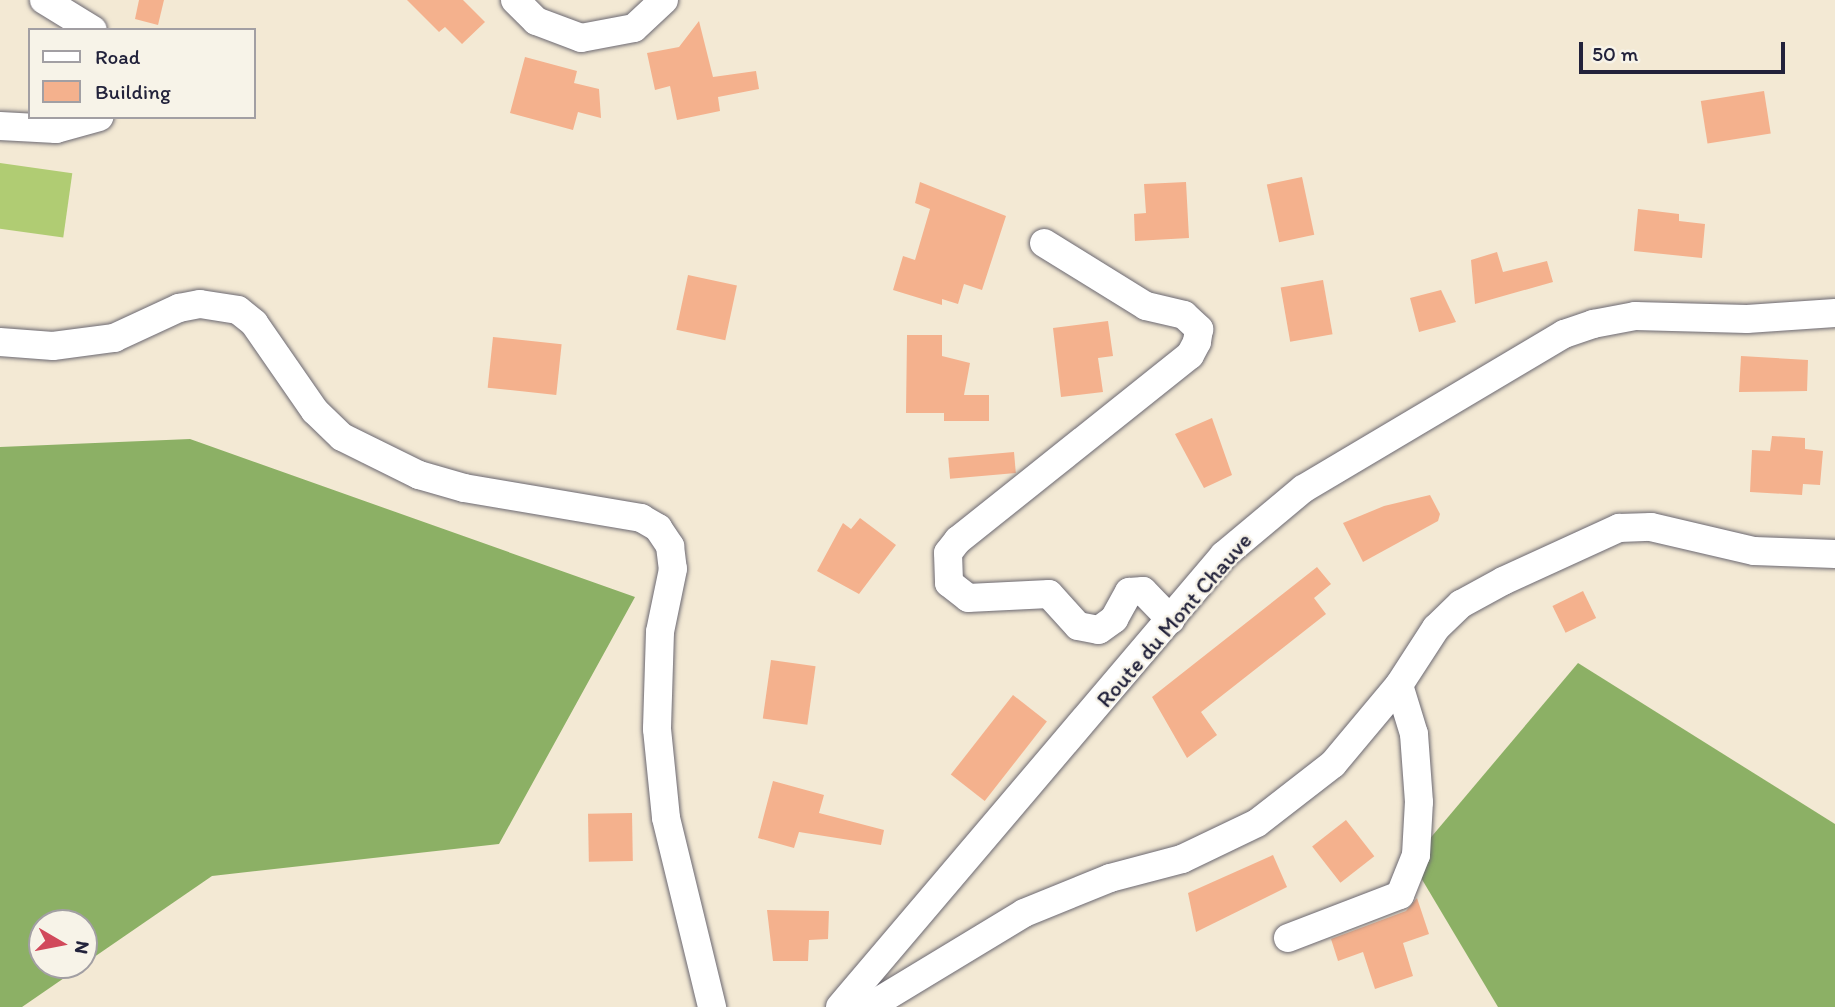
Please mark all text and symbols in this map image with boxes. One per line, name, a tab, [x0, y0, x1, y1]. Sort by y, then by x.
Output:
legend	[28, 28, 256, 119]
scale bar	[1583, 28, 1790, 72]
text: 50 m	[1592, 41, 1638, 66]
text: Road	[95, 44, 140, 69]
text: Building	[95, 79, 171, 104]
street label: Route du Mont Chauve	[1090, 527, 1258, 713]
north arrow	[28, 909, 98, 979]
text: N	[70, 939, 95, 956]

